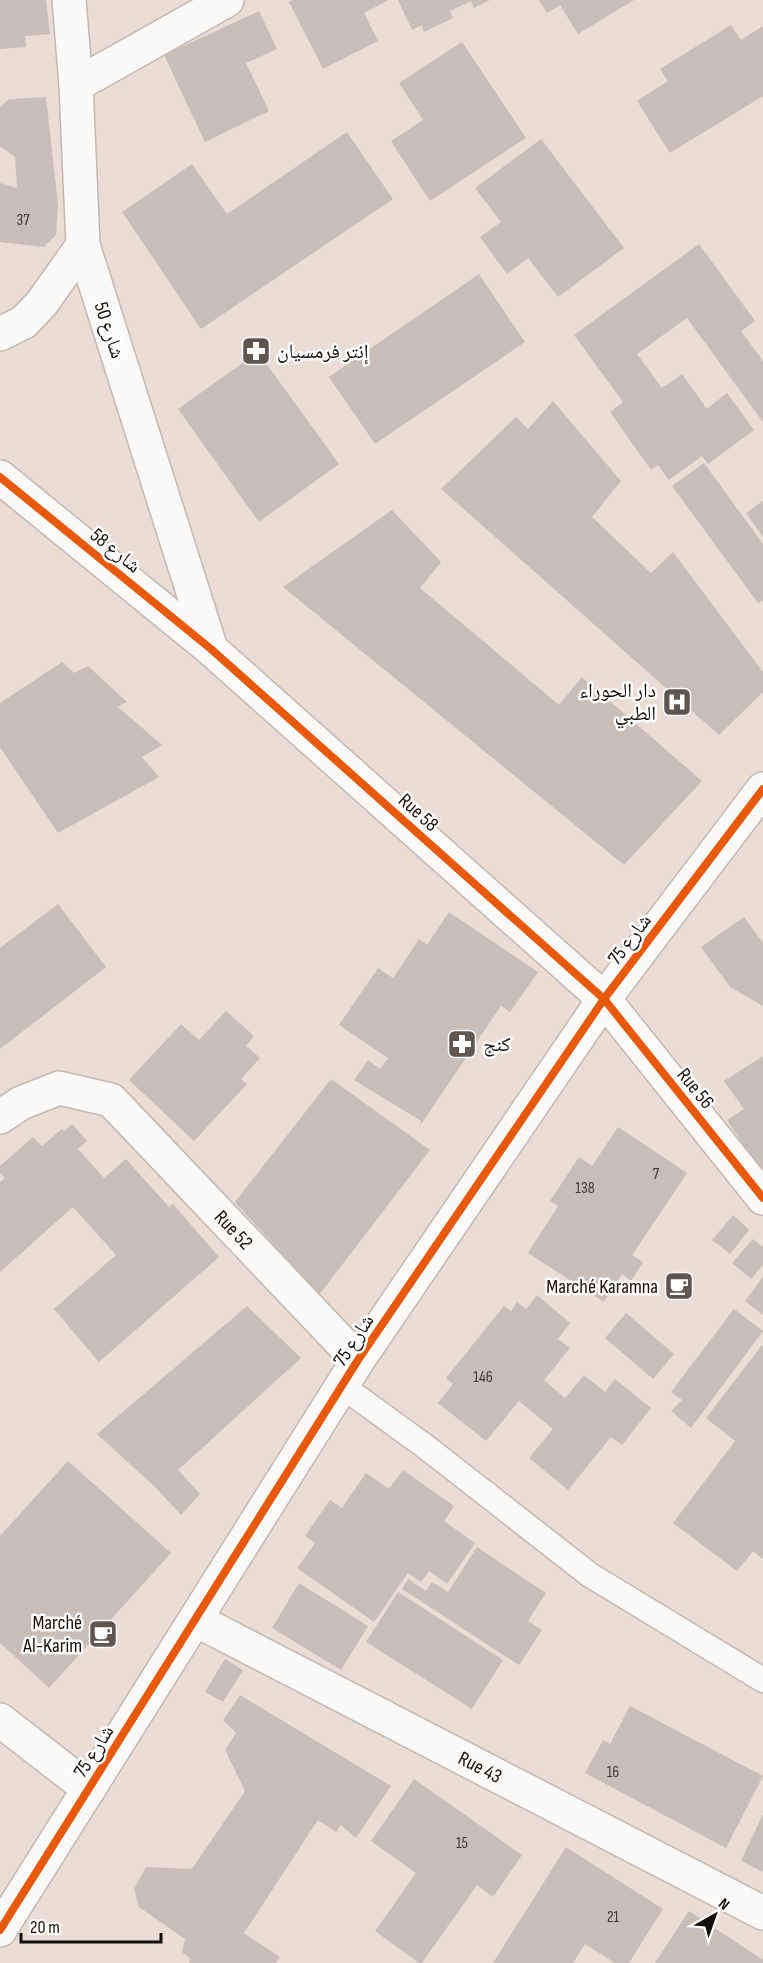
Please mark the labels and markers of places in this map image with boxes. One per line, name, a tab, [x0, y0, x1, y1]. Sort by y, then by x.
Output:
pharmacy icon: إنتر فرمسيان	[240, 335, 272, 367]
place label: إنتر فرمسيان	[277, 340, 369, 365]
place label: دار الحوراء الطبي	[579, 679, 656, 729]
hospital icon: دار الحوراء الطبي	[661, 686, 693, 718]
pharmacy icon: كنج	[446, 1028, 478, 1060]
place label: كنج	[483, 1033, 510, 1057]
cafe icon: Marché Karamna	[663, 1270, 695, 1302]
place label: Marché Karamna	[546, 1275, 658, 1299]
place label: Marché Al-Karim	[22, 1611, 82, 1658]
cafe icon: Marché Al-Karim	[87, 1618, 119, 1650]

